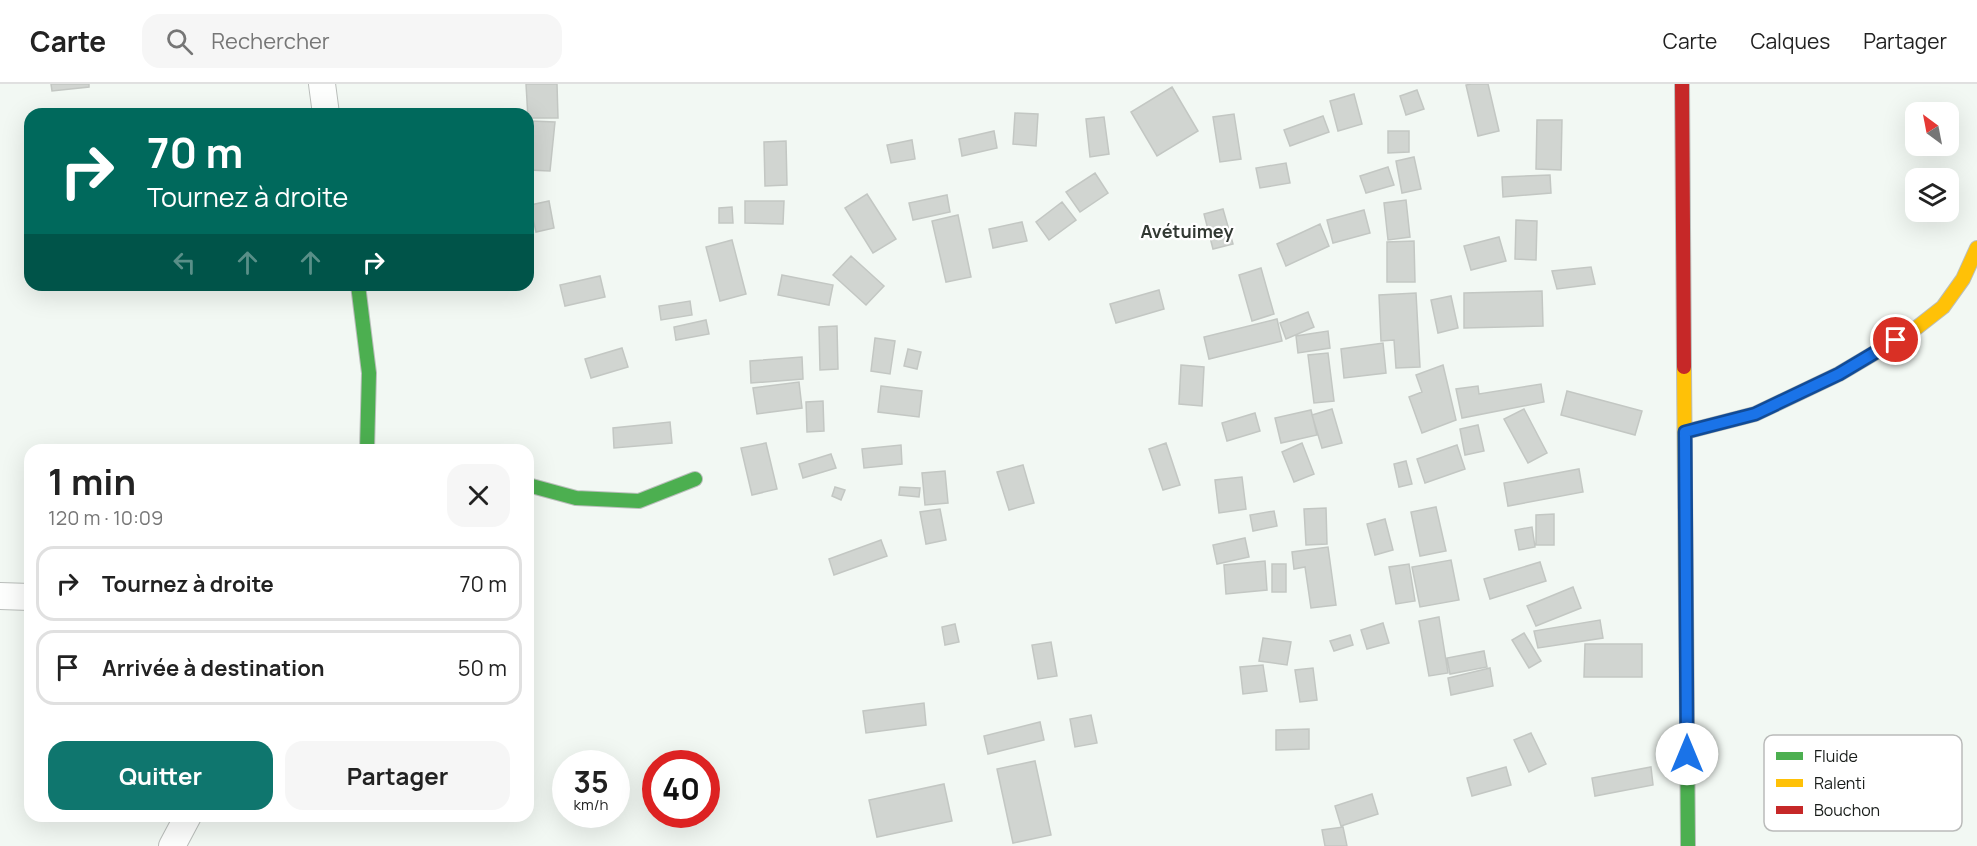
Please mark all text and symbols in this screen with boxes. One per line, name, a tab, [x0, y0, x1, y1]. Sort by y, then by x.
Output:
search box	[142, 14, 562, 68]
text: Carte	[30, 22, 106, 60]
icon: search	[163, 25, 196, 58]
text: Rechercher	[211, 26, 330, 56]
text: Carte	[1663, 27, 1717, 55]
text: Calques	[1750, 27, 1830, 55]
text: Partager	[1863, 27, 1947, 55]
north arrow	[1905, 102, 1959, 156]
map controls	[1905, 102, 1959, 222]
text: 70 m	[147, 123, 243, 181]
icon: right	[48, 132, 126, 210]
button: layers	[1905, 168, 1959, 222]
text: Tournez à droite	[147, 178, 348, 215]
district label: Avétuimey	[1140, 219, 1234, 243]
icon: left	[168, 246, 201, 279]
icon: ahead	[231, 246, 264, 279]
icon: ahead	[294, 246, 327, 279]
icon: right	[357, 246, 390, 279]
pin	[1870, 314, 1921, 365]
icon: arrive	[1879, 323, 1912, 356]
text: 1 min	[48, 457, 136, 506]
button: close	[447, 464, 510, 527]
text: 120 m · 10:09	[48, 504, 163, 531]
icon: right	[51, 567, 84, 600]
text: Tournez à droite	[102, 569, 274, 599]
text: 70 m	[459, 569, 507, 599]
icon: arrive	[51, 651, 84, 684]
text: Arrivée à destination	[102, 653, 325, 683]
text: 50 m	[458, 653, 507, 683]
position arrow	[1655, 722, 1719, 786]
legend	[1764, 735, 1962, 831]
button: Quitter	[48, 741, 273, 810]
button: Partager	[285, 741, 510, 810]
text: Fluide	[1814, 745, 1858, 767]
speed limit sign: 40	[642, 750, 720, 828]
text: 35	[573, 761, 609, 802]
text: Ralenti	[1814, 772, 1865, 794]
text: km/h	[574, 794, 608, 815]
text: Bouchon	[1814, 799, 1880, 821]

